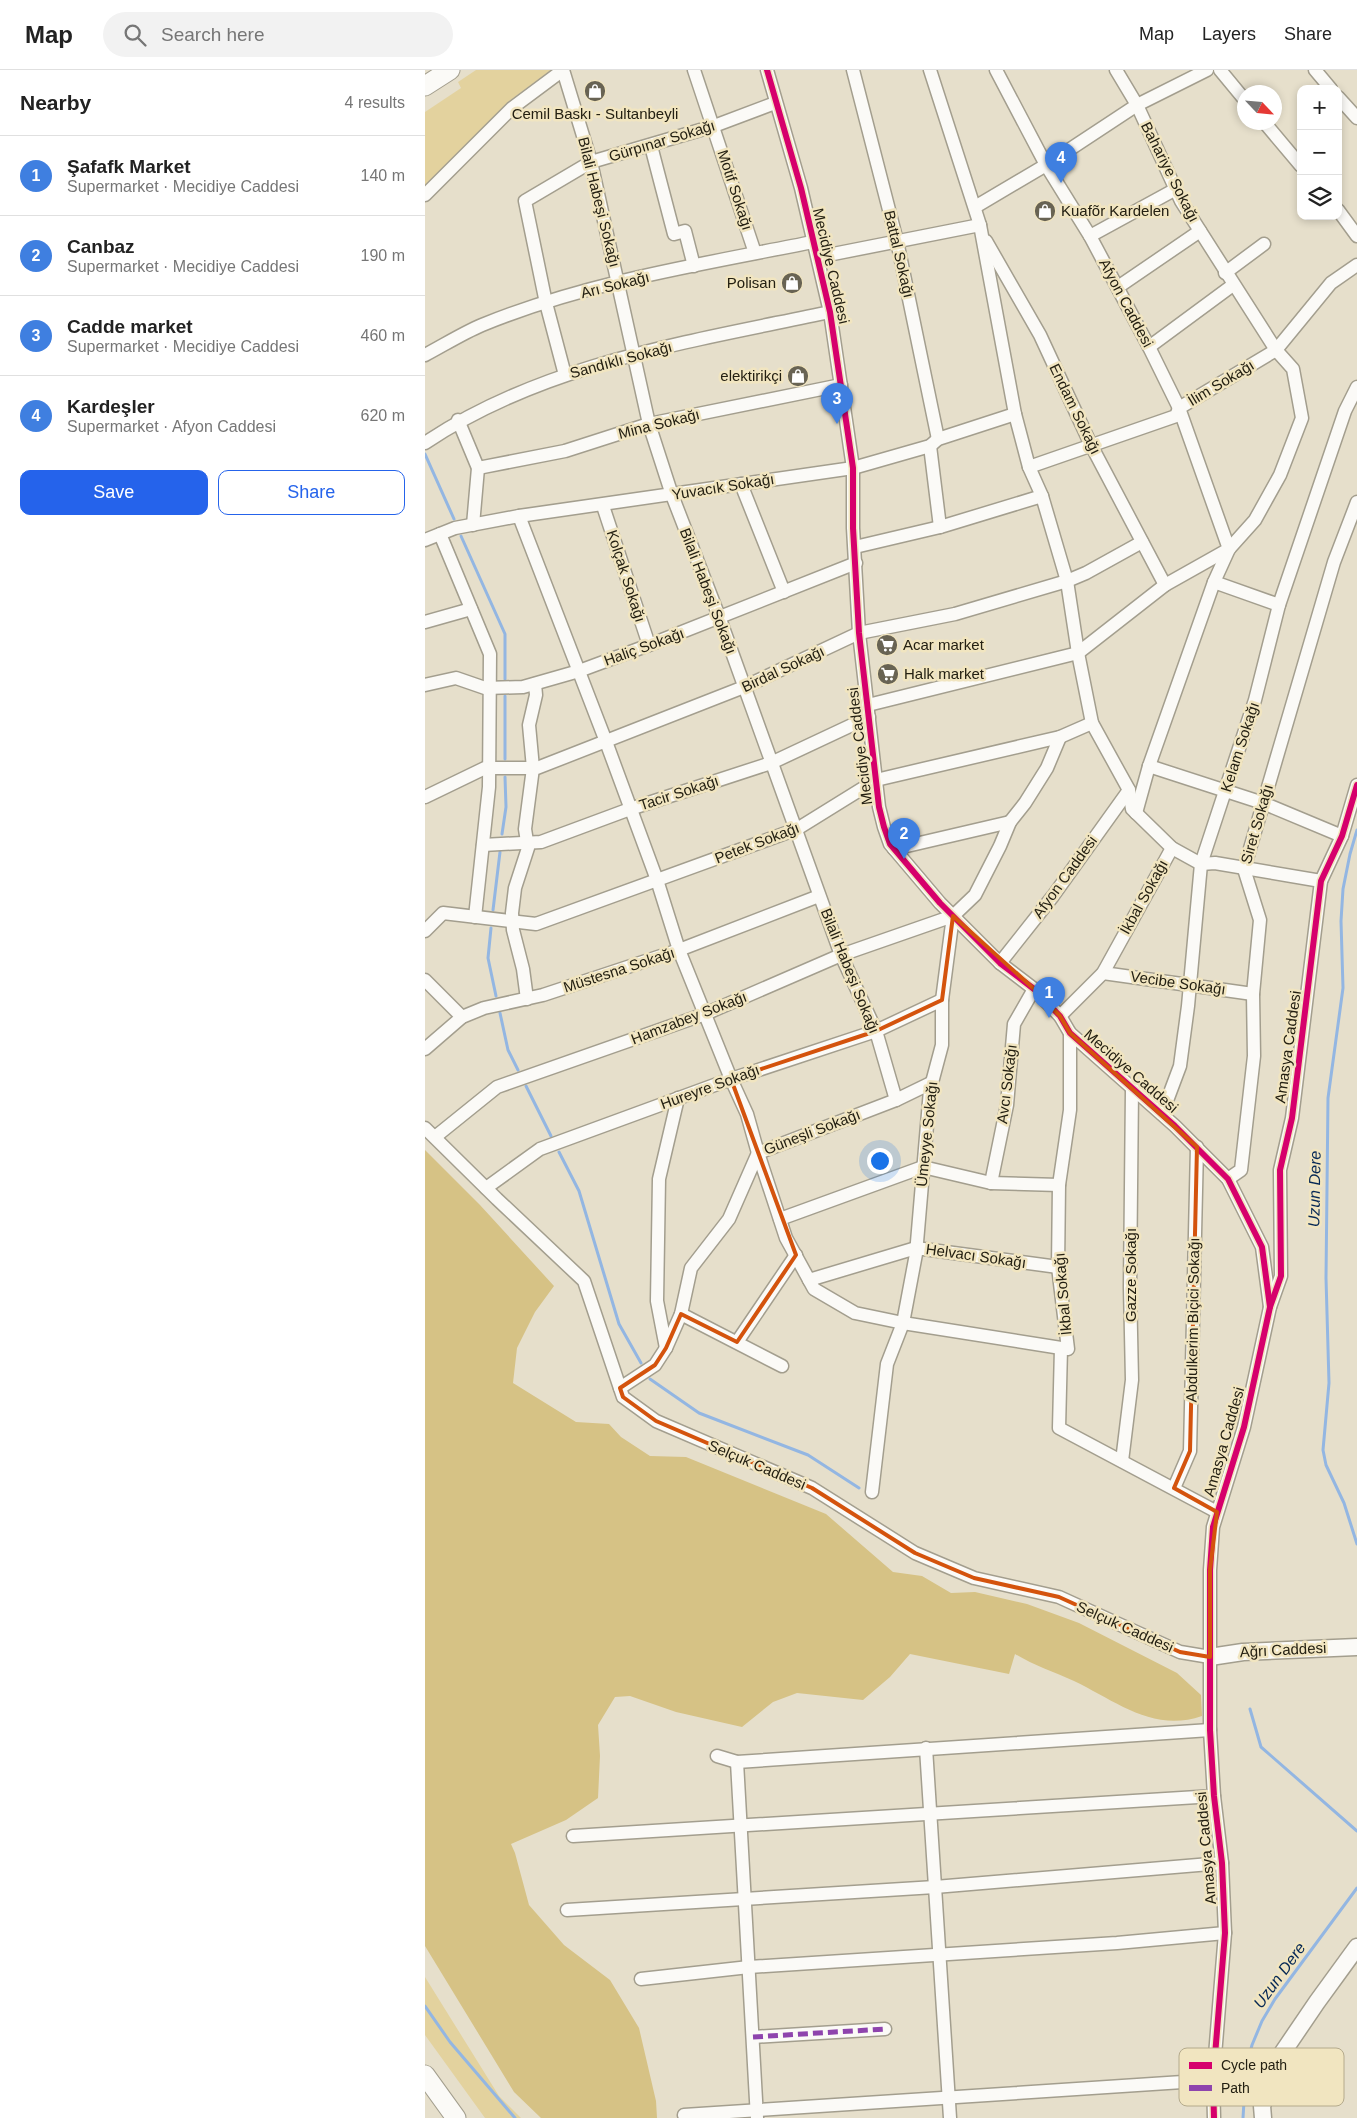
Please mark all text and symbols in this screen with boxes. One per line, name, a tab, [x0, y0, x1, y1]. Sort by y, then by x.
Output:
search box	[103, 12, 453, 57]
text: Map	[25, 21, 73, 48]
icon: search	[121, 21, 149, 49]
text: Search here	[161, 24, 265, 45]
text: Map	[1139, 24, 1174, 44]
text: Layers	[1202, 24, 1256, 44]
text: Share	[1284, 24, 1332, 44]
shop icon: Cemil Baskı - Sultanbeyli	[583, 79, 607, 103]
north arrow	[1237, 85, 1282, 130]
map controls	[1297, 85, 1342, 220]
button: +	[1297, 85, 1342, 130]
text: Nearby	[20, 91, 91, 114]
text: 4 results	[345, 94, 405, 111]
place label: Cemil Baskı - Sultanbeyli	[512, 105, 678, 122]
street label: Gürpınar Sokağı	[607, 116, 717, 165]
street label: Bahariye Sokağı	[1138, 119, 1203, 225]
button: −	[1297, 130, 1342, 175]
street label: Bilali Habeşi Sokağı	[575, 135, 624, 269]
pin: 4	[1045, 142, 1077, 183]
street label: Motif Sokağı	[715, 148, 756, 232]
text: Şafafk Market	[67, 156, 191, 177]
text: 1	[32, 167, 40, 184]
text: 140 m	[361, 167, 405, 184]
button: layers	[1297, 175, 1342, 220]
text: Supermarket · Mecidiye Caddesi	[67, 178, 299, 195]
shop icon: Kuafõr Kardelen	[1033, 199, 1057, 223]
place label: Kuafõr Kardelen	[1061, 202, 1169, 219]
street label: Mecidiye Caddesi	[810, 206, 853, 325]
street label: Battal Sokağı	[881, 209, 918, 299]
text: Canbaz	[67, 236, 135, 257]
text: 2	[32, 247, 40, 264]
text: 190 m	[361, 247, 405, 264]
street label: Afyon Caddesi	[1096, 256, 1157, 350]
text: Supermarket · Mecidiye Caddesi	[67, 258, 299, 275]
street label: Arı Sokağı	[579, 268, 651, 301]
shop icon: Polisan	[780, 271, 804, 295]
place label: Polisan	[727, 274, 776, 291]
text: Cadde market	[67, 316, 193, 337]
text: 3	[32, 327, 40, 344]
text: 460 m	[361, 327, 405, 344]
text: Supermarket · Mecidiye Caddesi	[67, 338, 299, 355]
street label: Sandıklı Sokağı	[568, 338, 674, 381]
street label: İlim Sokağı	[1185, 356, 1257, 409]
street label: Endam Sokağı	[1046, 361, 1105, 457]
shop icon: elektirikçi	[786, 364, 810, 388]
place label: elektirikçi	[720, 367, 782, 384]
pin: 3	[821, 383, 853, 424]
text: Kardeşler	[67, 396, 155, 417]
street label: Mina Sokağı	[616, 405, 701, 442]
text: 4	[32, 407, 40, 424]
text: 620 m	[361, 407, 405, 424]
text: Supermarket · Afyon Caddesi	[67, 418, 276, 435]
button: Save	[20, 470, 208, 515]
button: Share	[218, 470, 405, 515]
street label: Yuvacık Sokağı	[671, 470, 775, 503]
street label: Bilali Habeşi Sokağı	[677, 526, 740, 656]
street label: Kolçak Sokağı	[604, 528, 649, 624]
street label: Haliç Sokağı	[601, 624, 686, 669]
supermarket icon: Acar market	[875, 633, 899, 657]
place label: Acar market	[903, 636, 985, 653]
street label: Birdal Sokağı	[739, 642, 827, 695]
supermarket icon: Halk market	[876, 662, 900, 686]
place label: Halk market	[904, 665, 985, 682]
street label: Mecidiye Caddesi	[844, 686, 875, 806]
street label: Kelam Sokağı	[1217, 700, 1262, 794]
street label: Tacir Sokağı	[637, 772, 721, 813]
street label: Siret Sokağı	[1237, 782, 1276, 865]
pin: 2	[888, 818, 920, 859]
street label: Petek Sokağı	[712, 819, 802, 866]
street label: Afyon Caddesi	[1029, 832, 1100, 921]
street label: İkbal Sokağı	[1116, 857, 1171, 937]
street label: Bilali Habeşi Sokağı	[818, 906, 883, 1036]
street label: Müstesna Sokağı	[561, 944, 677, 996]
street label: Vecibe Sokağı	[1129, 967, 1227, 998]
pin: 1	[1033, 977, 1065, 1018]
street label: Hamzabey Sokağı	[629, 988, 749, 1047]
street label: Amasya Caddesi	[1271, 990, 1304, 1104]
street label: Mecidiye Caddesi	[1081, 1025, 1182, 1116]
street label: Avcı Sokağı	[993, 1043, 1020, 1125]
street label: Hureyre Sokağı	[658, 1061, 762, 1112]
street label: Ümeyye Sokağı	[913, 1080, 940, 1187]
street label: Güneşli Sokağı	[761, 1105, 862, 1158]
your location	[867, 1148, 893, 1174]
water label: Uzun Dere	[1305, 1151, 1324, 1227]
street label: Gazze Sokağı	[1122, 1228, 1139, 1322]
street label: Abdulkerim Biçici Sokağı	[1183, 1237, 1202, 1403]
street label: Helvacı Sokağı	[925, 1240, 1027, 1271]
street label: İkbal Sokağı	[1050, 1252, 1075, 1336]
street label: Amasya Caddesi	[1200, 1385, 1247, 1499]
street label: Selçuk Caddesi	[706, 1436, 808, 1493]
street label: Selçuk Caddesi	[1074, 1598, 1176, 1656]
street label: Ağrı Caddesi	[1239, 1639, 1327, 1660]
street label: Amasya Caddesi	[1192, 1791, 1219, 1905]
water label: Uzun Dere	[1250, 1939, 1309, 2011]
legend	[1179, 2048, 1344, 2106]
text: Cycle path	[1221, 2057, 1287, 2073]
text: Path	[1221, 2080, 1250, 2096]

